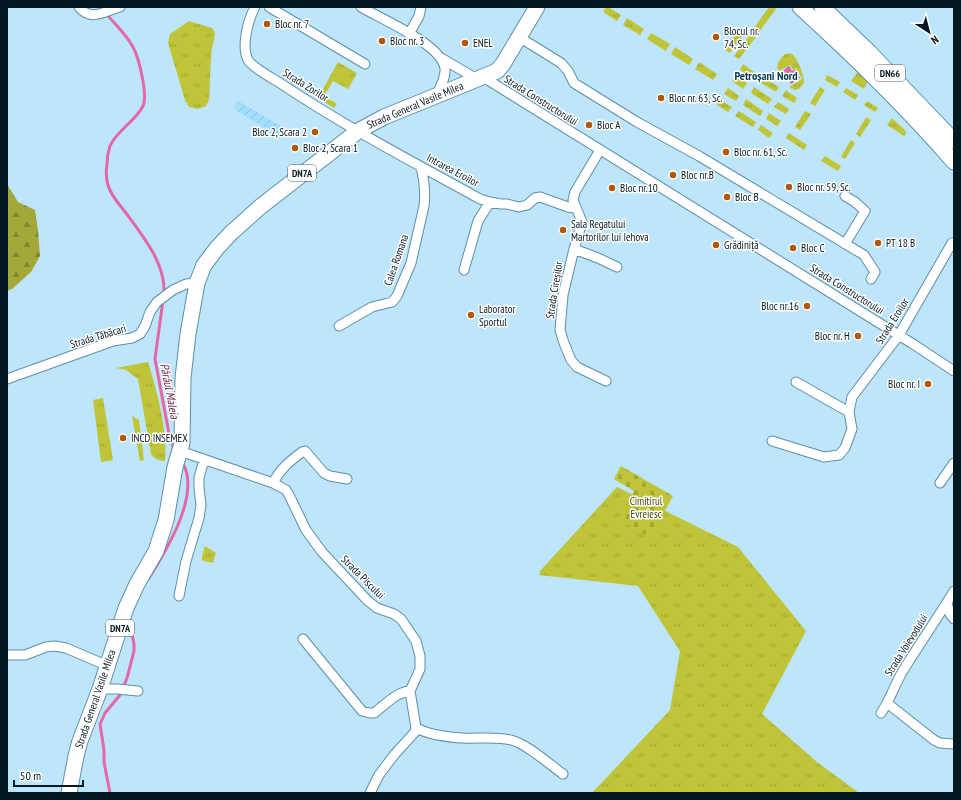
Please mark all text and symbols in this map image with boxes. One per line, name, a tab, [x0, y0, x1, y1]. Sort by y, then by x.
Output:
north arrow	[909, 12, 949, 52]
place label: Bloc nr. 7	[275, 17, 309, 31]
marker: Bloc nr. 7	[262, 19, 272, 29]
place label: Blocul nr. 74, Sc.	[724, 24, 759, 51]
marker: Blocul nr. 74, Sc.	[711, 32, 721, 42]
text: N	[928, 33, 941, 48]
place label: Bloc nr. 3	[390, 34, 424, 48]
marker: Bloc nr. 3	[377, 36, 387, 46]
place label: ENEL	[473, 36, 493, 50]
marker: ENEL	[460, 38, 470, 48]
street label: Strada Zorilor	[281, 65, 331, 105]
road number: DN66	[875, 65, 905, 81]
district label: Petroșani Nord	[734, 68, 798, 83]
street label: Strada Constructorului	[501, 72, 581, 128]
street label: Strada General Vasile Milea	[365, 78, 465, 132]
place label: Bloc nr. 63, Sc.	[669, 91, 723, 105]
marker: Bloc nr. 63, Sc.	[656, 93, 666, 103]
place label: Bloc A	[597, 118, 621, 132]
marker: Bloc A	[584, 120, 594, 130]
place label: Bloc 2, Scara 2	[252, 125, 307, 139]
marker: Bloc 2, Scara 2	[310, 127, 320, 137]
place label: Bloc 2, Scara 1	[303, 141, 358, 155]
marker: Bloc 2, Scara 1	[290, 143, 300, 153]
place label: Bloc nr. 61, Sc.	[734, 145, 788, 159]
marker: Bloc nr. 61, Sc.	[721, 147, 731, 157]
street label: Intrarea Eroilor	[424, 150, 482, 190]
road number: DN7A	[288, 165, 316, 181]
place label: Bloc nr.B	[681, 168, 714, 182]
marker: Bloc nr.B	[668, 170, 678, 180]
place label: Bloc nr. 59, Sc.	[797, 180, 851, 194]
place label: Bloc nr.10	[620, 181, 658, 195]
marker: Bloc nr. 59, Sc.	[784, 182, 794, 192]
marker: Bloc nr.10	[607, 183, 617, 193]
place label: Bloc B	[735, 190, 759, 204]
marker: Bloc B	[722, 192, 732, 202]
place label: Sala Regatului Martorilor lui Iehova	[571, 217, 649, 244]
marker: Sala Regatului Martorilor lui Iehova	[558, 225, 568, 235]
street label: Calea Romana	[381, 232, 411, 288]
place label: PT 18 B	[886, 236, 915, 250]
place label: Grădiniță	[724, 238, 759, 252]
marker: PT 18 B	[873, 238, 883, 248]
marker: Grădiniță	[711, 240, 721, 250]
place label: Bloc C	[801, 241, 825, 255]
marker: Bloc C	[788, 243, 798, 253]
street label: Strada Cireșilor	[543, 260, 565, 320]
street label: Strada Constructorului	[807, 261, 887, 317]
street label: Strada Eroilor	[872, 295, 912, 347]
place label: Bloc nr.16	[761, 299, 799, 313]
marker: Bloc nr.16	[802, 301, 812, 311]
place label: Laborator Sportul	[479, 302, 515, 329]
marker: Laborator Sportul	[466, 310, 476, 320]
street label: Strada Tăbăcari	[68, 321, 128, 351]
place label: Bloc nr. H	[815, 329, 850, 343]
marker: Bloc nr. H	[853, 331, 863, 341]
water label: Pârâul Maleia	[157, 362, 183, 421]
place label: Bloc nr. I	[888, 377, 920, 391]
marker: Bloc nr. I	[923, 379, 933, 389]
place label: INCD INSEMEX	[131, 431, 188, 445]
marker: INCD INSEMEX	[118, 433, 128, 443]
park label: Cimitirul Evreiesc	[630, 494, 663, 521]
street label: Strada Piscului	[338, 552, 388, 602]
street label: Strada Voievodului	[881, 611, 931, 679]
road number: DN7A	[106, 620, 134, 636]
street label: Strada General Vasile Milea	[72, 648, 118, 750]
scale bar	[14, 762, 83, 788]
text: 50 m	[20, 768, 41, 783]

